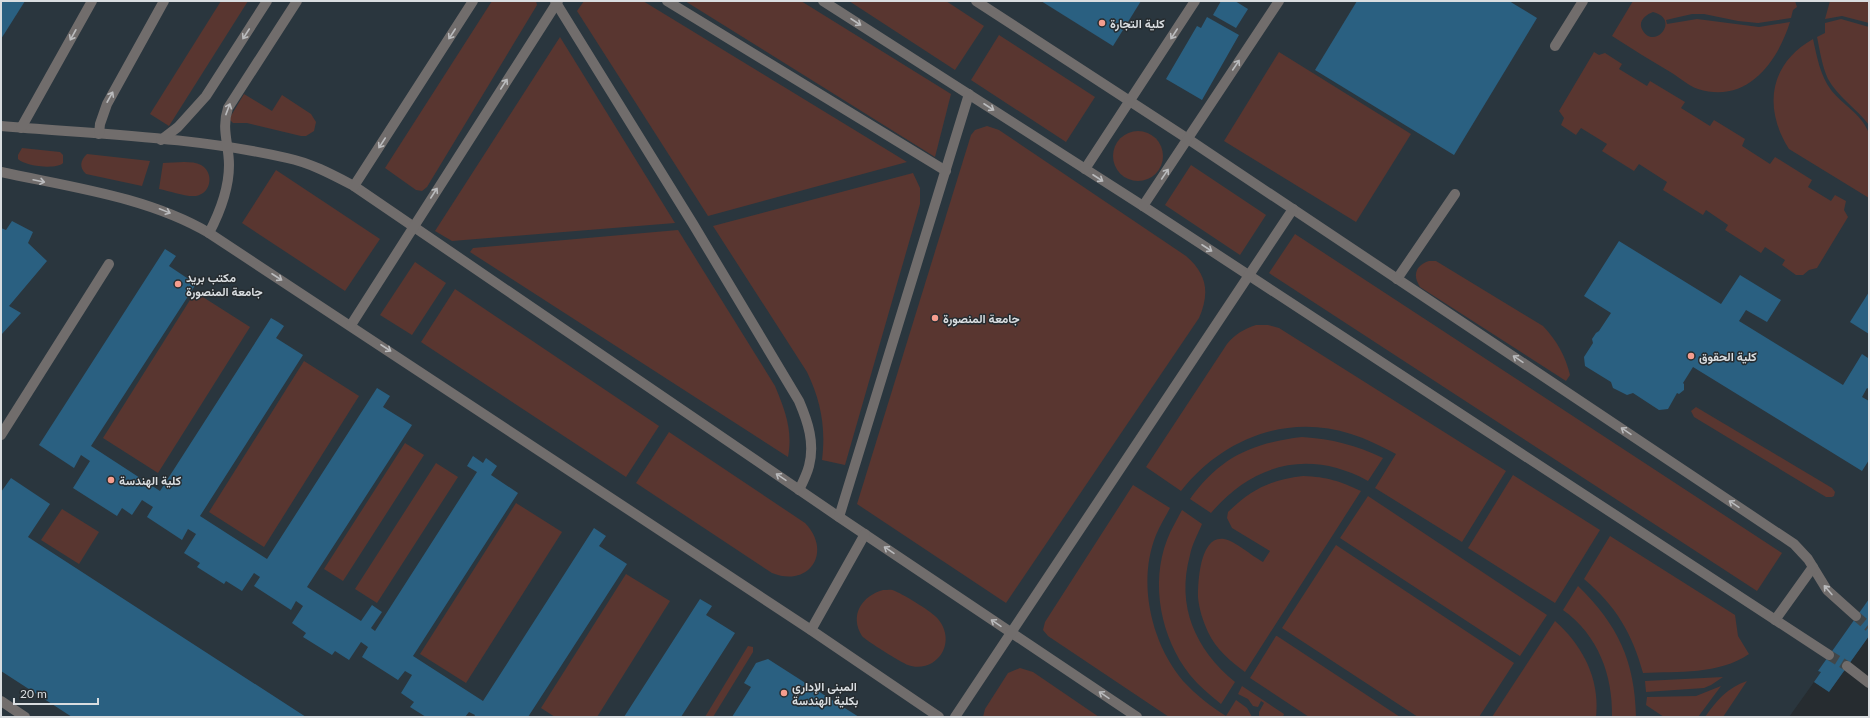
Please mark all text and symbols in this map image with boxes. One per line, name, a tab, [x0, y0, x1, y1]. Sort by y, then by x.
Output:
place label: كلية التجارة	[1110, 16, 1165, 32]
one-way arrow	[850, 18, 861, 26]
marker: كلية التجارة	[1097, 18, 1107, 28]
one-way arrow	[241, 28, 250, 39]
one-way arrow	[448, 28, 456, 39]
one-way arrow	[1170, 28, 1178, 39]
one-way arrow	[68, 29, 76, 41]
one-way arrow	[1232, 60, 1240, 71]
one-way arrow	[501, 78, 509, 90]
one-way arrow	[107, 91, 114, 103]
one-way arrow	[983, 103, 994, 111]
one-way arrow	[225, 104, 233, 116]
one-way arrow	[378, 137, 386, 148]
one-way arrow	[1161, 168, 1169, 180]
one-way arrow	[1092, 174, 1104, 182]
one-way arrow	[32, 177, 45, 185]
one-way arrow	[431, 187, 439, 199]
one-way arrow	[159, 208, 171, 216]
one-way arrow	[1202, 244, 1213, 253]
place label: مكتب بريد جامعة المنصورة	[186, 270, 263, 300]
one-way arrow	[271, 273, 282, 281]
marker: مكتب بريد جامعة المنصورة	[173, 279, 183, 289]
place label: جامعة المنصورة	[943, 311, 1020, 327]
marker: جامعة المنصورة	[930, 313, 940, 323]
one-way arrow	[380, 344, 391, 352]
place label: كلية الحقوق	[1699, 349, 1757, 365]
marker: كلية الحقوق	[1686, 351, 1696, 361]
one-way arrow	[1513, 355, 1524, 363]
one-way arrow	[1621, 427, 1632, 435]
place label: كلية الهندسة	[119, 473, 182, 489]
one-way arrow	[776, 473, 787, 481]
marker: كلية الهندسة	[106, 475, 116, 485]
one-way arrow	[1729, 500, 1740, 508]
one-way arrow	[883, 546, 894, 554]
one-way arrow	[1823, 585, 1832, 596]
one-way arrow	[991, 619, 1002, 627]
place label: المبنى الإداري بكلية الهندسة	[792, 679, 859, 709]
scale bar	[14, 680, 98, 706]
text: 20 m	[20, 686, 47, 701]
marker: المبنى الإداري بكلية الهندسة	[779, 688, 789, 698]
one-way arrow	[1099, 691, 1110, 699]

